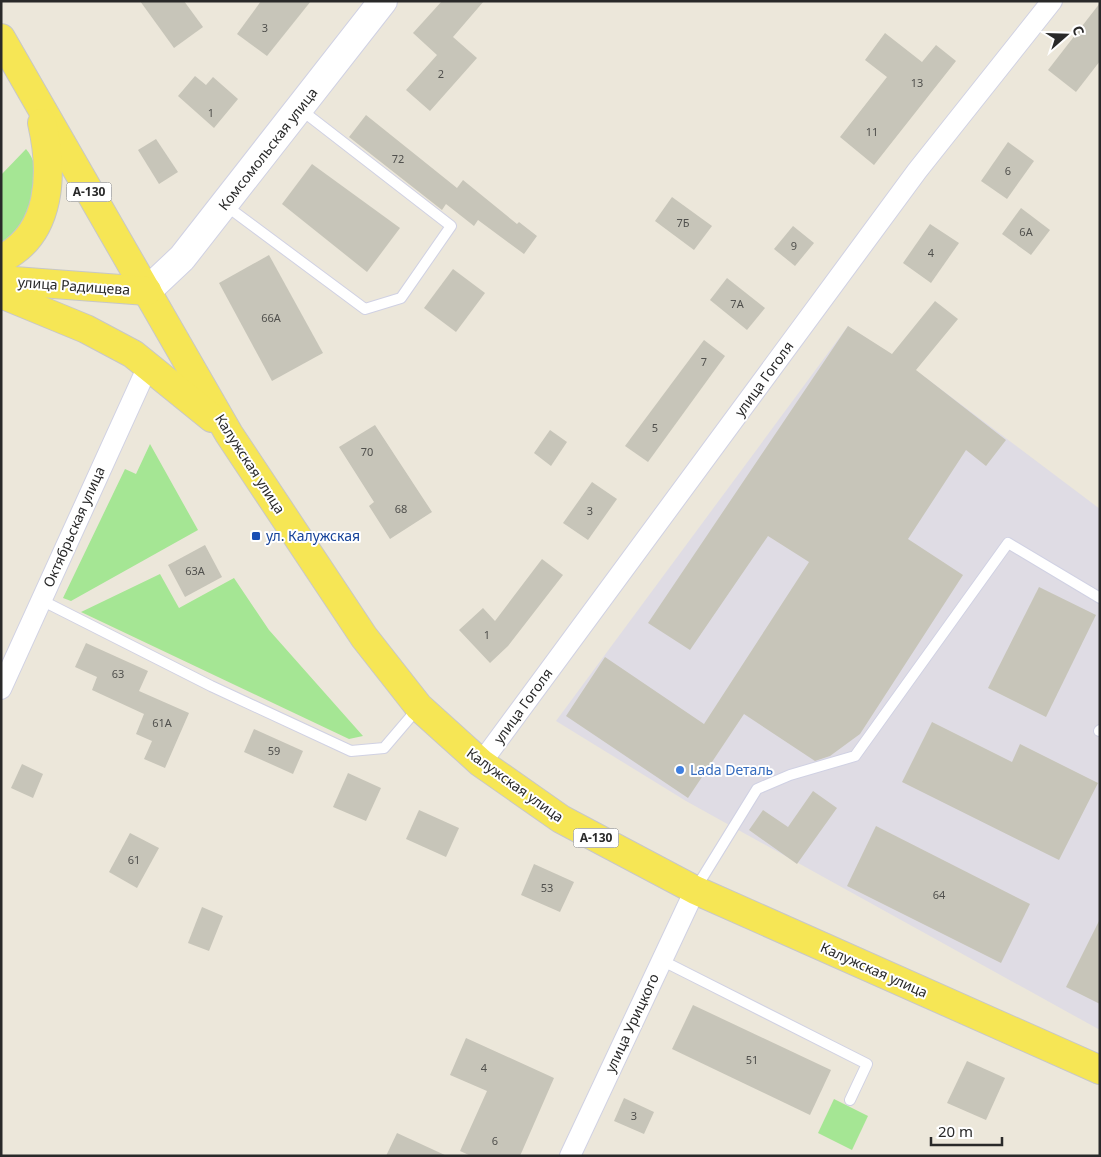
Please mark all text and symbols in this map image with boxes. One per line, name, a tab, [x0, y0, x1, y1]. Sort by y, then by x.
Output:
north arrow	[1041, 10, 1091, 60]
house number: 3	[262, 20, 268, 35]
text: С	[1068, 23, 1089, 38]
house number: 2	[438, 66, 444, 81]
house number: 13	[911, 75, 923, 90]
street label: Комсомольская улица	[214, 83, 322, 214]
house number: 1	[208, 105, 214, 120]
house number: 11	[866, 124, 878, 139]
house number: 72	[392, 151, 404, 166]
house number: 6	[1005, 163, 1011, 178]
road number: А-130	[66, 182, 112, 202]
house number: 7Б	[676, 215, 690, 230]
house number: 6А	[1019, 224, 1034, 239]
house number: 9	[791, 238, 797, 253]
house number: 4	[928, 245, 935, 260]
street label: улица Радищева	[17, 272, 131, 299]
house number: 7А	[730, 296, 745, 311]
house number: 66А	[261, 310, 282, 325]
street label: улица Гоголя	[730, 337, 797, 420]
house number: 7	[701, 354, 707, 369]
street label: Калужская улица	[211, 410, 290, 517]
house number: 5	[652, 420, 658, 435]
house number: 70	[361, 444, 373, 459]
street label: Октябрьская улица	[38, 463, 109, 590]
house number: 68	[395, 501, 407, 516]
house number: 3	[587, 503, 593, 518]
place label: ул. Калужская	[266, 526, 360, 545]
marker: ул. Калужская	[250, 530, 262, 542]
house number: 63А	[185, 563, 206, 578]
house number: 1	[484, 627, 490, 642]
street label: улица Гоголя	[489, 664, 556, 747]
house number: 63	[112, 666, 124, 681]
house number: 61А	[152, 715, 173, 730]
house number: 59	[268, 743, 280, 758]
street label: Калужская улица	[463, 743, 568, 826]
place label: Lada Dеталь	[690, 760, 773, 779]
marker: Lada Dеталь	[674, 764, 686, 776]
road number: А-130	[574, 828, 618, 848]
house number: 61	[128, 852, 140, 867]
house number: 53	[541, 880, 553, 895]
house number: 64	[933, 887, 946, 902]
street label: Калужская улица	[818, 937, 931, 1002]
street label: улица Урицкого	[600, 970, 663, 1075]
house number: 51	[746, 1052, 758, 1067]
house number: 4	[481, 1060, 488, 1075]
house number: 3	[631, 1108, 637, 1123]
scale bar	[931, 1114, 1002, 1146]
text: 20 m	[938, 1121, 973, 1141]
house number: 6	[492, 1133, 498, 1148]

